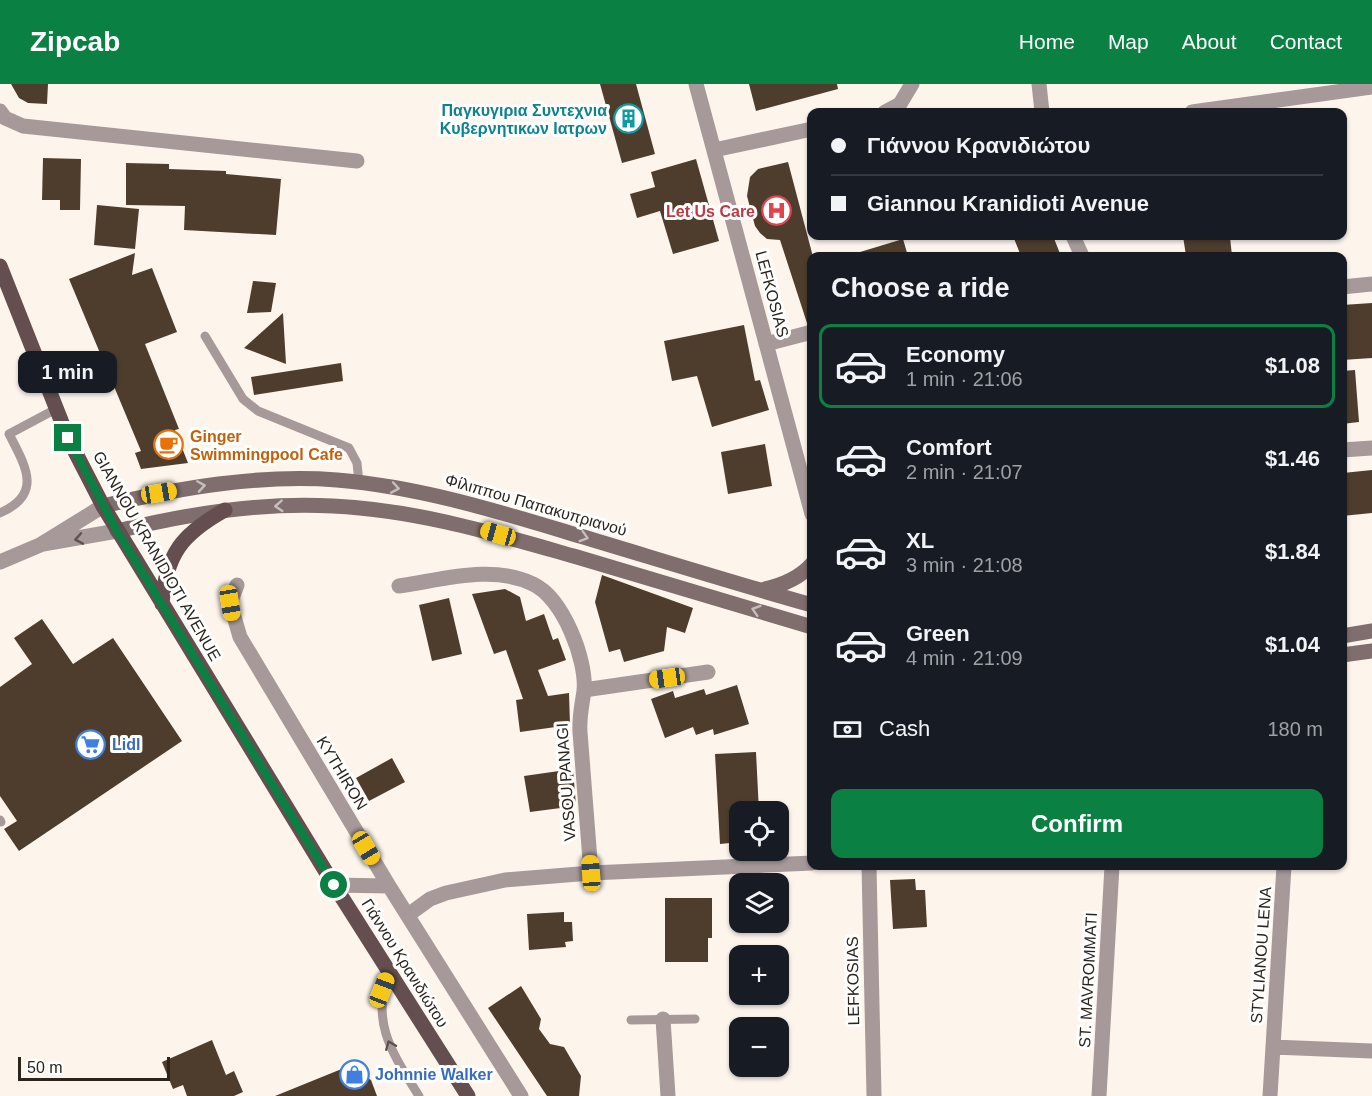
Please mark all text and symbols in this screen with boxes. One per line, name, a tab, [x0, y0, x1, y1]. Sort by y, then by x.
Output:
text: Zipcab	[30, 26, 120, 57]
text: Home	[1019, 30, 1075, 53]
text: Map	[1108, 30, 1149, 53]
text: About	[1182, 30, 1237, 53]
text: Contact	[1270, 30, 1342, 53]
place label: Παγκυγιρια Συντεχνια Κυβερνητικων Ιατρων	[440, 102, 607, 137]
building icon: Παγκυγιρια Συντεχνια Κυβερνητικων Ιατρων	[612, 103, 644, 135]
text: Γιάννου Κρανιδιώτου	[867, 133, 1090, 158]
text: Giannou Kranidioti Avenue	[867, 191, 1149, 216]
hospital icon: Let Us Care	[760, 195, 792, 227]
place label: Let Us Care	[666, 203, 755, 220]
street label: LEFKOSIAS	[752, 249, 792, 339]
text: Choose a ride	[831, 273, 1010, 303]
icon: car	[834, 339, 888, 393]
text: Economy	[906, 342, 1005, 367]
callout: 1 min	[19, 351, 118, 393]
text: $1.08	[1265, 353, 1320, 378]
text: 1 min	[41, 361, 94, 383]
text: 1 min · 21:06	[906, 368, 1023, 390]
route end	[54, 424, 81, 451]
place label: Ginger Swimmingpool Cafe	[190, 428, 343, 463]
cafe icon: Ginger Swimmingpool Cafe	[153, 429, 185, 461]
icon: car	[834, 432, 888, 486]
text: Comfort	[906, 435, 992, 460]
text: $1.46	[1265, 446, 1320, 471]
street label: GIANNOU KRANIDIOTI AVENUE	[90, 448, 224, 664]
text: 2 min · 21:07	[906, 461, 1023, 483]
street label: Φίλιππου Παπακυπριανού	[443, 471, 629, 539]
car	[140, 481, 178, 505]
one-way arrow	[197, 481, 206, 493]
one-way arrow	[390, 481, 400, 494]
one-way arrow	[275, 500, 284, 513]
car	[478, 520, 518, 548]
icon: car	[834, 525, 888, 579]
text: XL	[906, 528, 934, 553]
one-way arrow	[578, 530, 589, 542]
one-way arrow	[74, 532, 84, 545]
text: $1.84	[1265, 539, 1320, 564]
text: 3 min · 21:08	[906, 554, 1023, 576]
car	[218, 584, 242, 622]
one-way arrow	[751, 605, 762, 617]
icon: car	[834, 618, 888, 672]
text: Green	[906, 621, 970, 646]
text: $1.04	[1265, 632, 1320, 657]
text: 4 min · 21:09	[906, 647, 1023, 669]
car	[648, 667, 686, 689]
icon: cash	[831, 713, 864, 746]
text: Cash	[879, 716, 930, 741]
text: 180 m	[1267, 718, 1323, 740]
street label: VASOU PANAGI	[553, 722, 579, 842]
supermarket icon: Lidl	[75, 728, 107, 760]
street label: KYTHIRON	[313, 733, 371, 813]
place label: Lidl	[112, 736, 140, 753]
button: Confirm	[831, 789, 1323, 858]
map controls	[729, 801, 789, 1077]
button: locate	[729, 801, 789, 861]
car	[349, 828, 383, 868]
car	[581, 854, 601, 892]
route start	[320, 871, 347, 898]
button: layers	[729, 873, 789, 933]
street label: STYLIANOU LENA	[1248, 886, 1274, 1024]
street label: Γιάννου Κρανιδιώτου	[359, 896, 451, 1030]
street label: ST. MAVROMMATI	[1076, 912, 1100, 1048]
street label: LEFKOSIAS	[844, 936, 862, 1026]
button: +	[729, 945, 789, 1005]
car	[367, 970, 397, 1010]
button: −	[729, 1017, 789, 1077]
one-way arrow	[385, 1041, 397, 1052]
scale bar	[18, 1054, 170, 1082]
shop icon: Johnnie Walker	[338, 1058, 370, 1090]
text: 50 m	[27, 1059, 63, 1076]
place label: Johnnie Walker	[375, 1066, 493, 1083]

